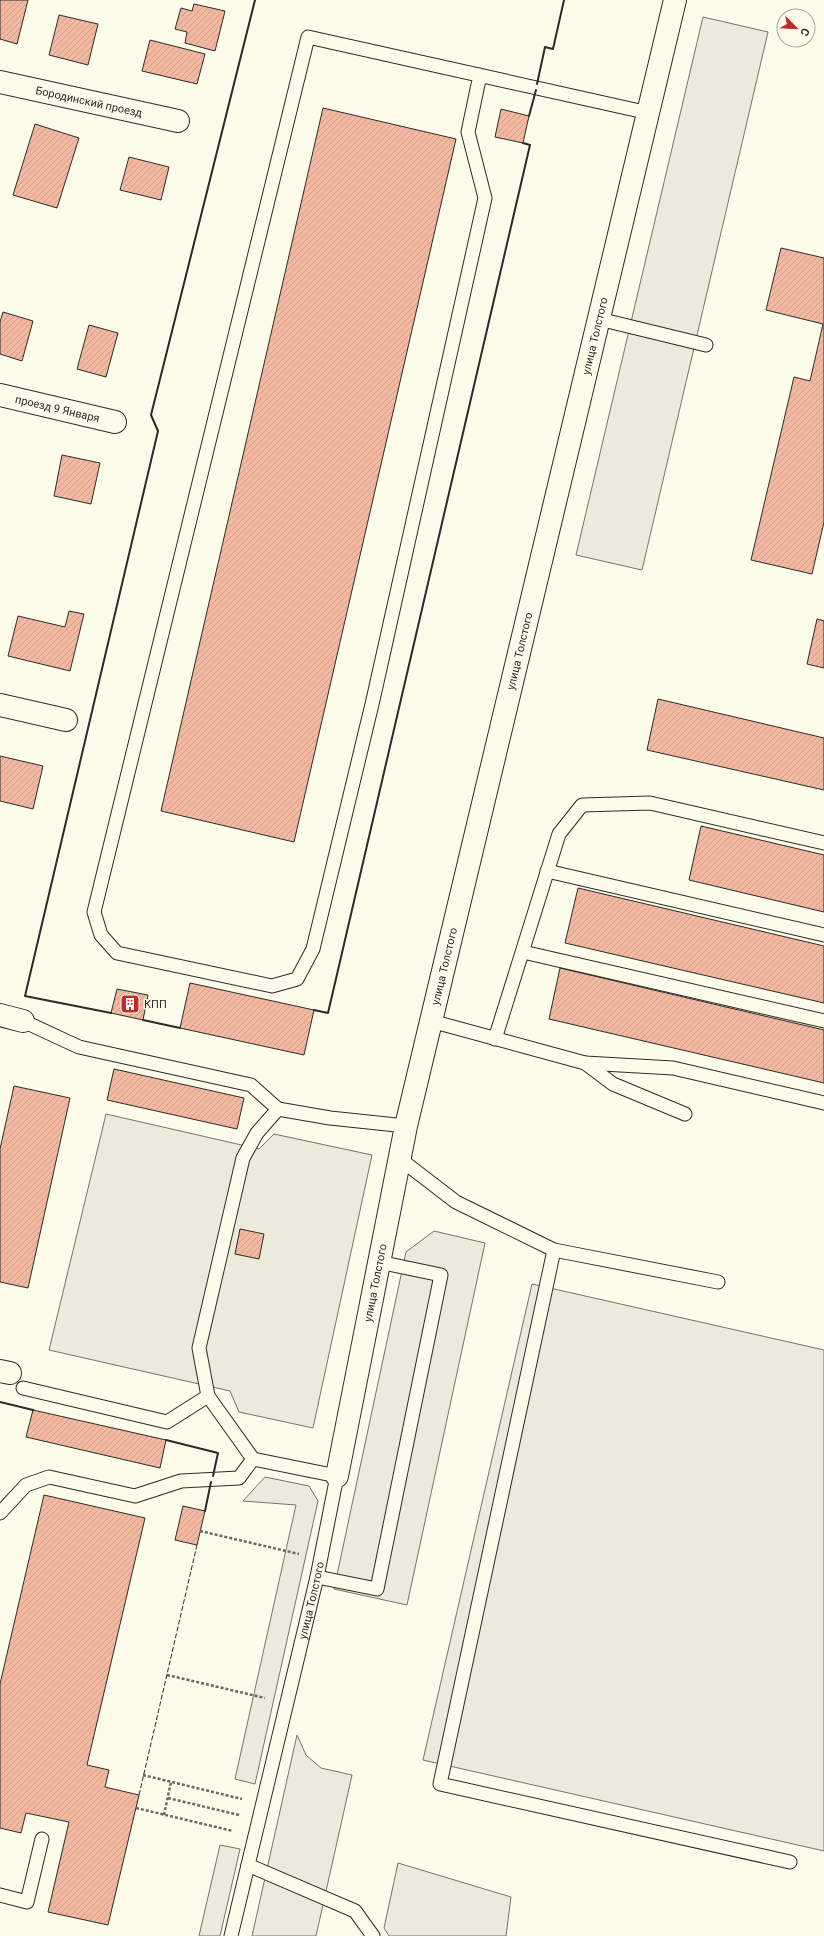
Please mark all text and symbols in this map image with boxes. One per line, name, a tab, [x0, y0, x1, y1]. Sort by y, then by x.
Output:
north arrow	[776, 8, 816, 48]
text: С	[797, 26, 812, 38]
street label: Бородинский проезд	[34, 84, 144, 120]
street label: улица Толстого	[580, 296, 611, 376]
street label: проезд 9 Января	[14, 393, 101, 425]
street label: улица Толстого	[504, 611, 535, 691]
street label: улица Толстого	[429, 926, 460, 1006]
building icon: КПП	[119, 993, 141, 1015]
place label: КПП	[144, 998, 167, 1011]
street label: улица Толстого	[362, 1243, 390, 1323]
street label: улица Толстого	[296, 1561, 327, 1641]

